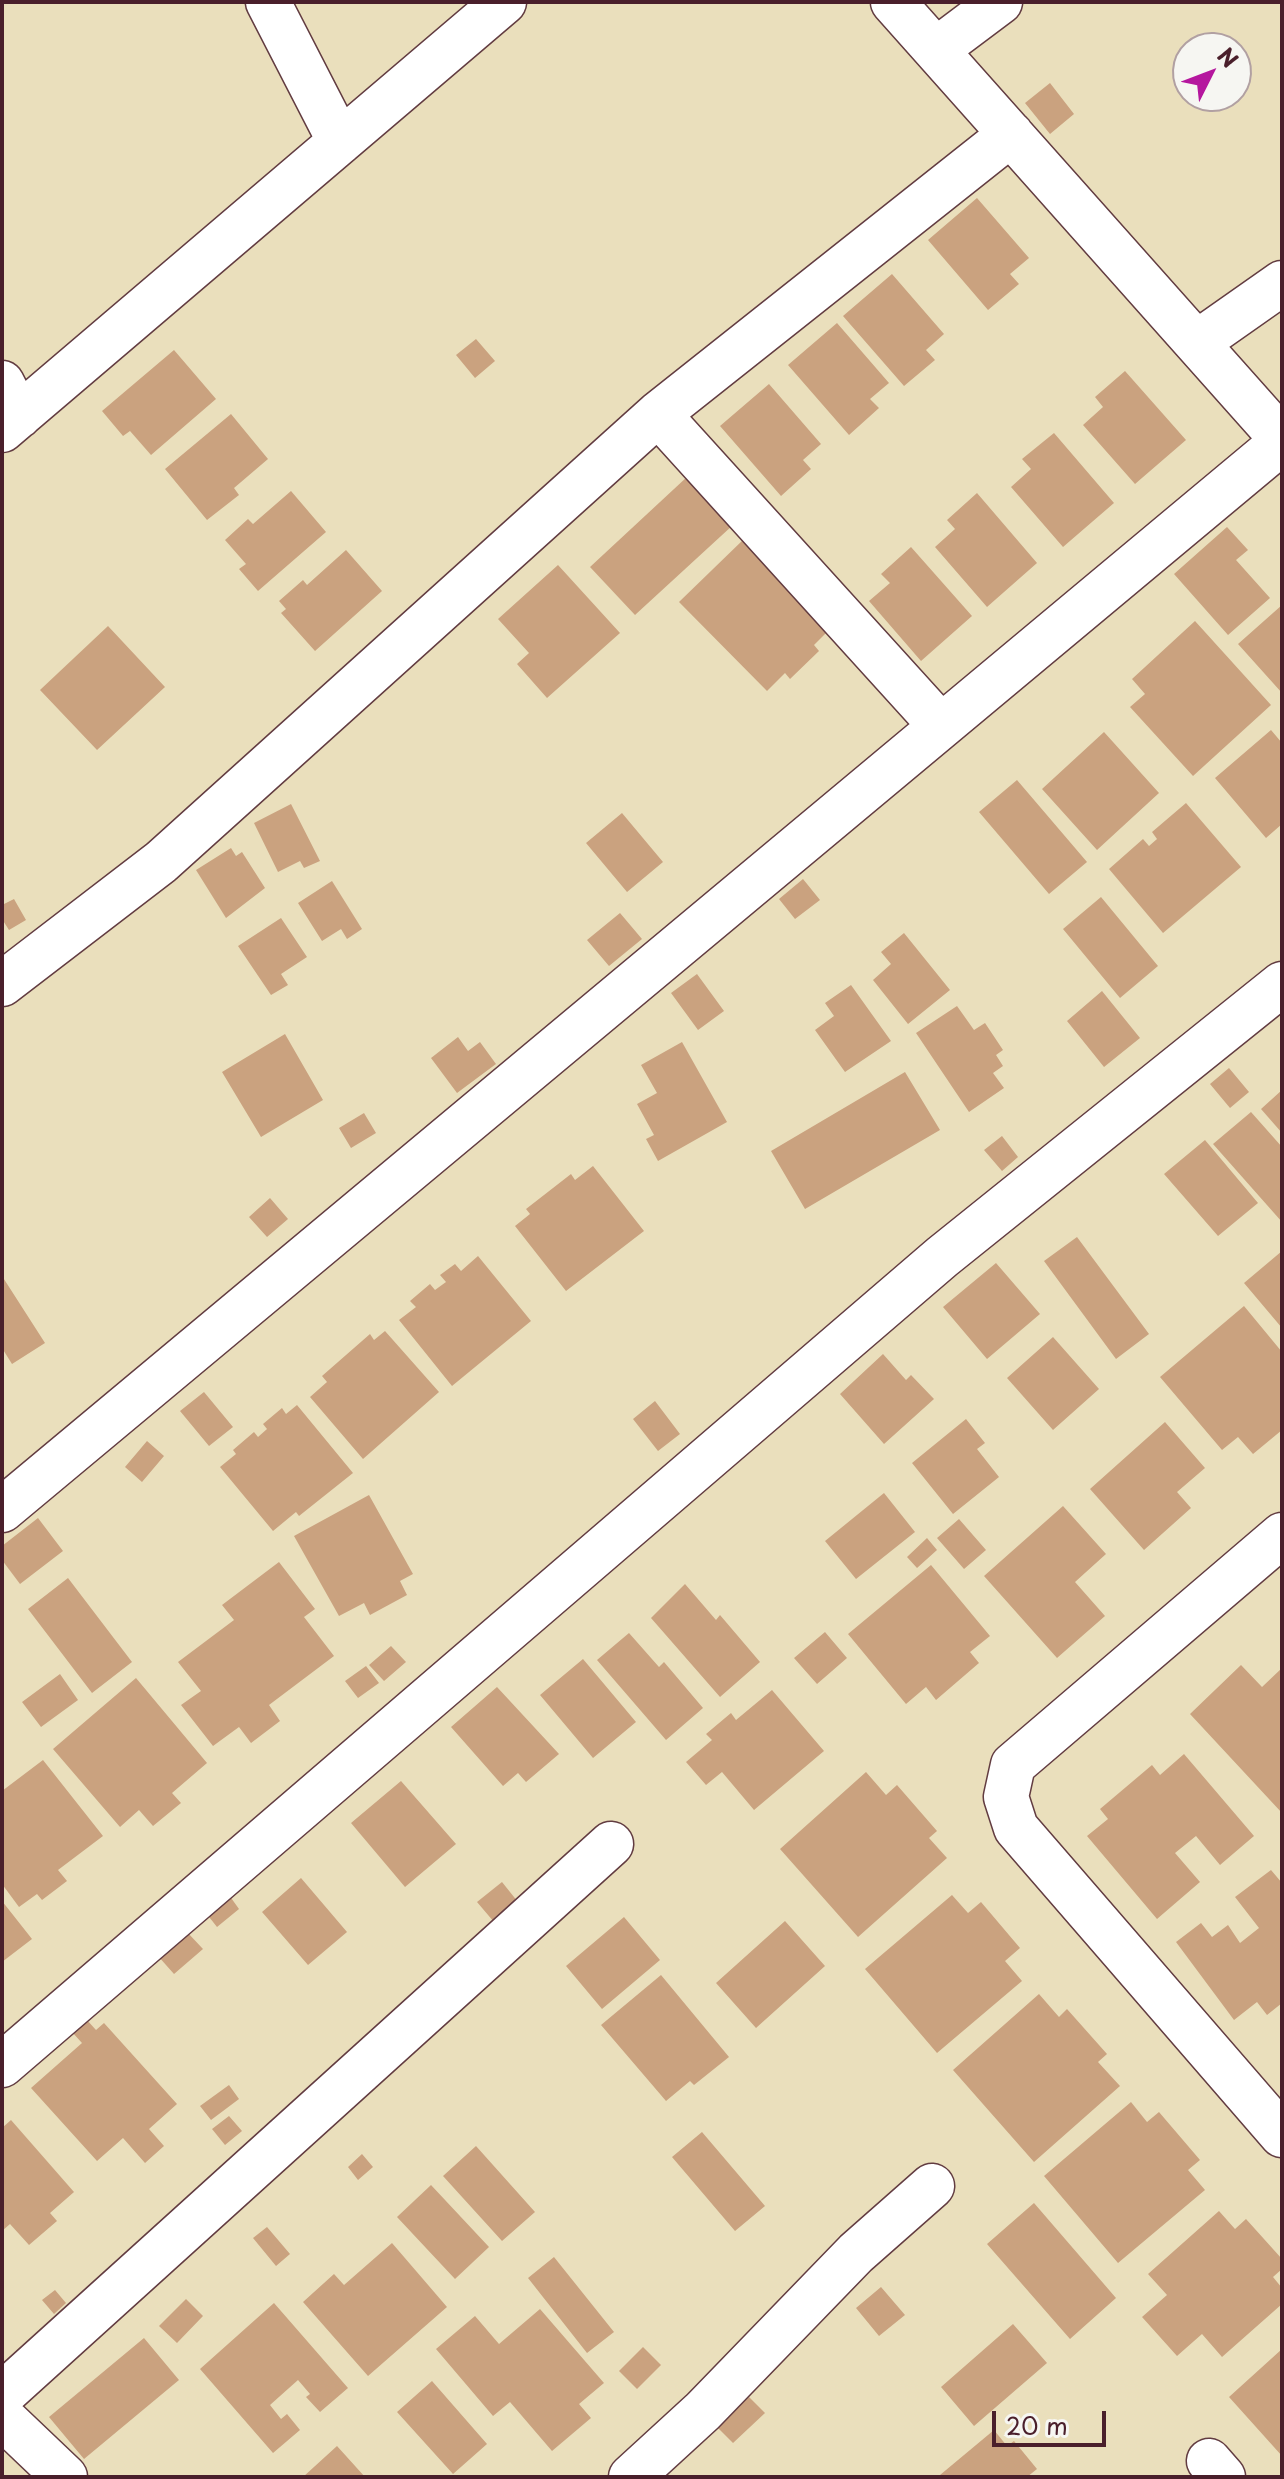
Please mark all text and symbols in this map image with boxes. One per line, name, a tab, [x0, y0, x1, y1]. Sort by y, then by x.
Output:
north arrow	[1172, 32, 1252, 112]
text: N	[1211, 39, 1247, 74]
scale bar	[996, 2395, 1110, 2445]
text: 20 m	[1006, 2407, 1068, 2443]

